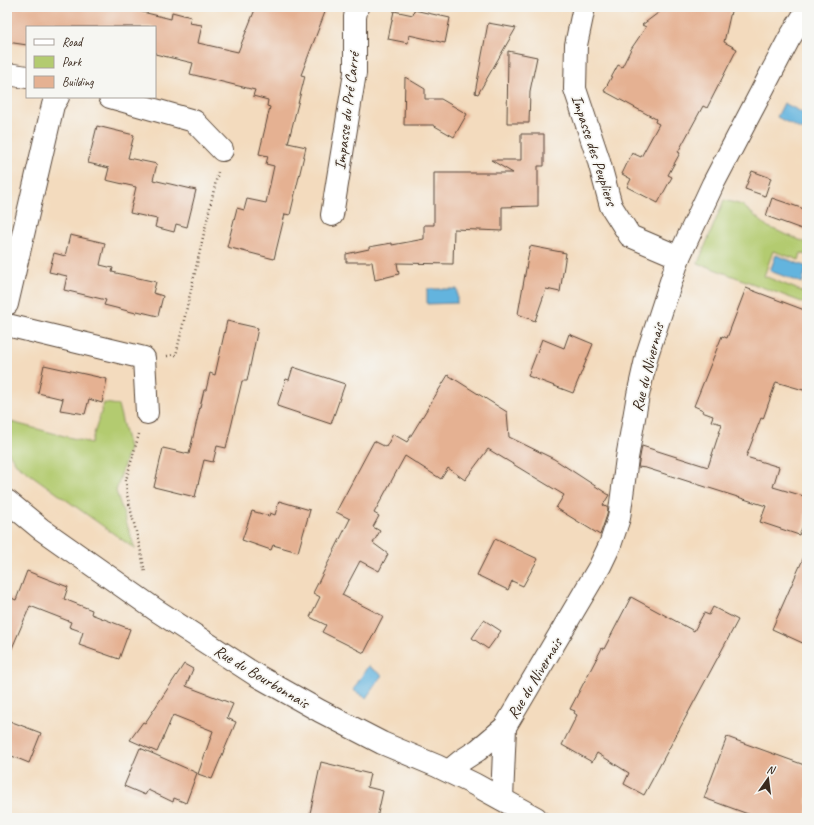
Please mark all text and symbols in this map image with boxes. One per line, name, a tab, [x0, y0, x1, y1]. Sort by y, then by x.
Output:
legend	[26, 26, 156, 98]
text: Road	[62, 34, 84, 50]
street label: Impasse du Pré Carré	[330, 49, 364, 171]
text: Park	[62, 54, 83, 70]
text: Building	[62, 74, 94, 90]
street label: Impasse des Peupliers	[567, 92, 622, 210]
street label: Rue du Nivernais	[627, 319, 669, 414]
street label: Rue du Nivernais	[503, 633, 568, 722]
street label: Rue du Bourbonnais	[210, 641, 314, 714]
north arrow	[748, 759, 788, 799]
text: N	[765, 762, 778, 777]

